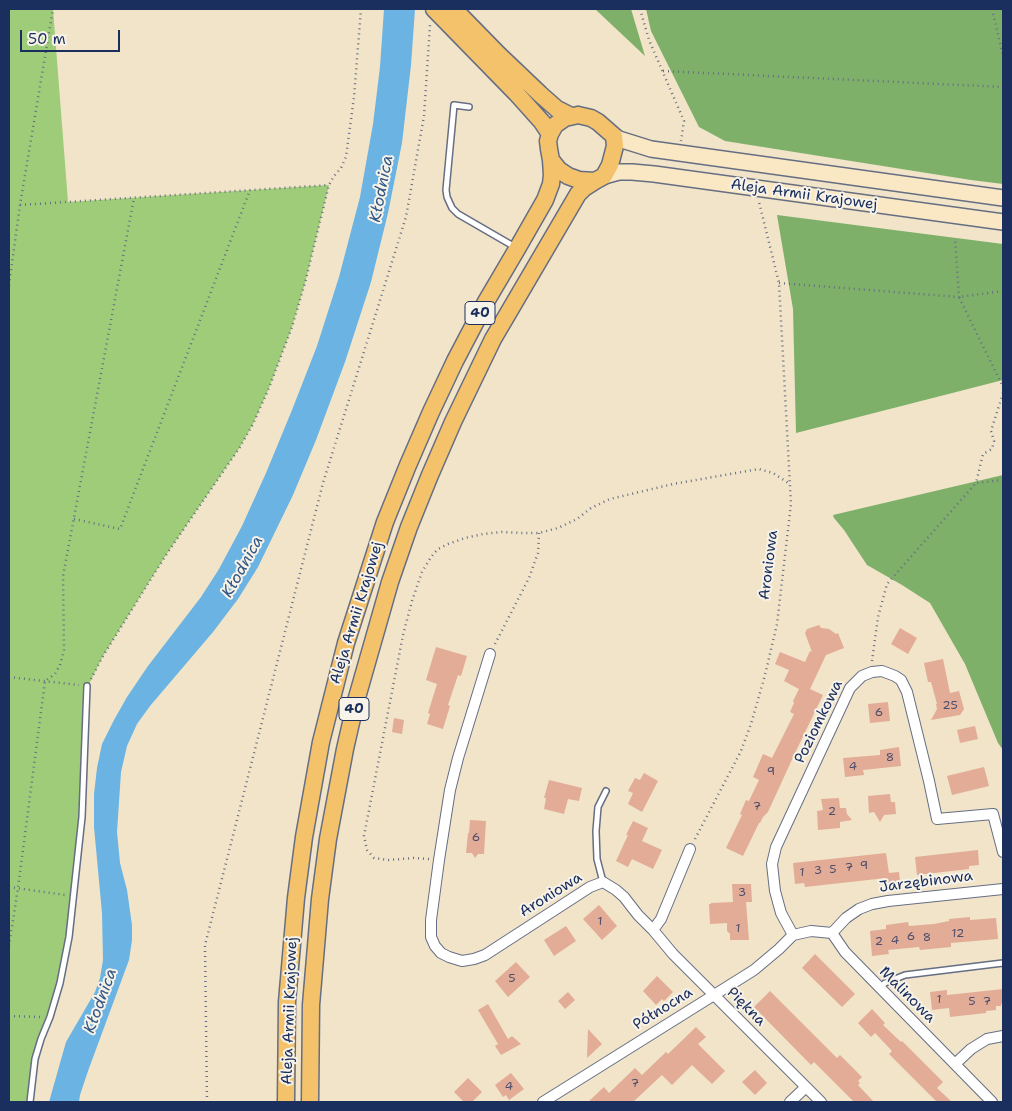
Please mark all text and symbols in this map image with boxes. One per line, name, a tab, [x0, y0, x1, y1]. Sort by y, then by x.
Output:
scale bar	[22, 20, 122, 52]
text: 50 m	[28, 29, 66, 49]
water label: Kłodnica	[366, 154, 398, 224]
street label: Aleja Armii Krajowej	[729, 176, 879, 214]
road number: 40	[465, 302, 495, 324]
street label: Aroniowa	[756, 529, 782, 601]
water label: Kłodnica	[218, 533, 268, 601]
street label: Aleja Armii Krajowej	[327, 540, 387, 686]
street label: Poziomkowa	[791, 677, 847, 767]
road number: 40	[339, 698, 369, 721]
house number: 25	[942, 699, 958, 713]
house number: 6	[875, 706, 883, 720]
house number: 8	[886, 751, 894, 765]
house number: 4	[849, 760, 857, 774]
house number: 9	[767, 765, 775, 779]
house number: 7	[753, 800, 761, 814]
house number: 2	[828, 805, 836, 819]
house number: 6	[472, 831, 480, 845]
house number: 9	[860, 859, 868, 873]
house number: 7	[845, 861, 853, 875]
house number: 5	[829, 863, 837, 877]
house number: 3	[814, 864, 822, 878]
house number: 1	[799, 866, 805, 880]
street label: Jarzębinowa	[878, 867, 974, 897]
street label: Aroniowa	[516, 869, 586, 921]
house number: 3	[738, 886, 746, 900]
house number: 1	[597, 915, 603, 929]
house number: 1	[735, 922, 741, 936]
house number: 12	[952, 927, 964, 941]
house number: 6	[907, 930, 915, 944]
house number: 8	[923, 931, 931, 945]
house number: 4	[891, 934, 899, 948]
house number: 2	[875, 935, 883, 949]
street label: Aleja Armii Krajowej	[278, 937, 302, 1085]
street label: Malinowa	[875, 963, 939, 1027]
water label: Kłodnica	[80, 966, 122, 1036]
house number: 5	[508, 972, 516, 986]
street label: Północna	[630, 984, 696, 1034]
street label: Piękna	[723, 984, 769, 1030]
house number: 1	[936, 993, 942, 1007]
house number: 5	[968, 995, 976, 1009]
house number: 7	[983, 995, 991, 1009]
house number: 7	[631, 1077, 639, 1091]
house number: 4	[505, 1080, 513, 1094]

